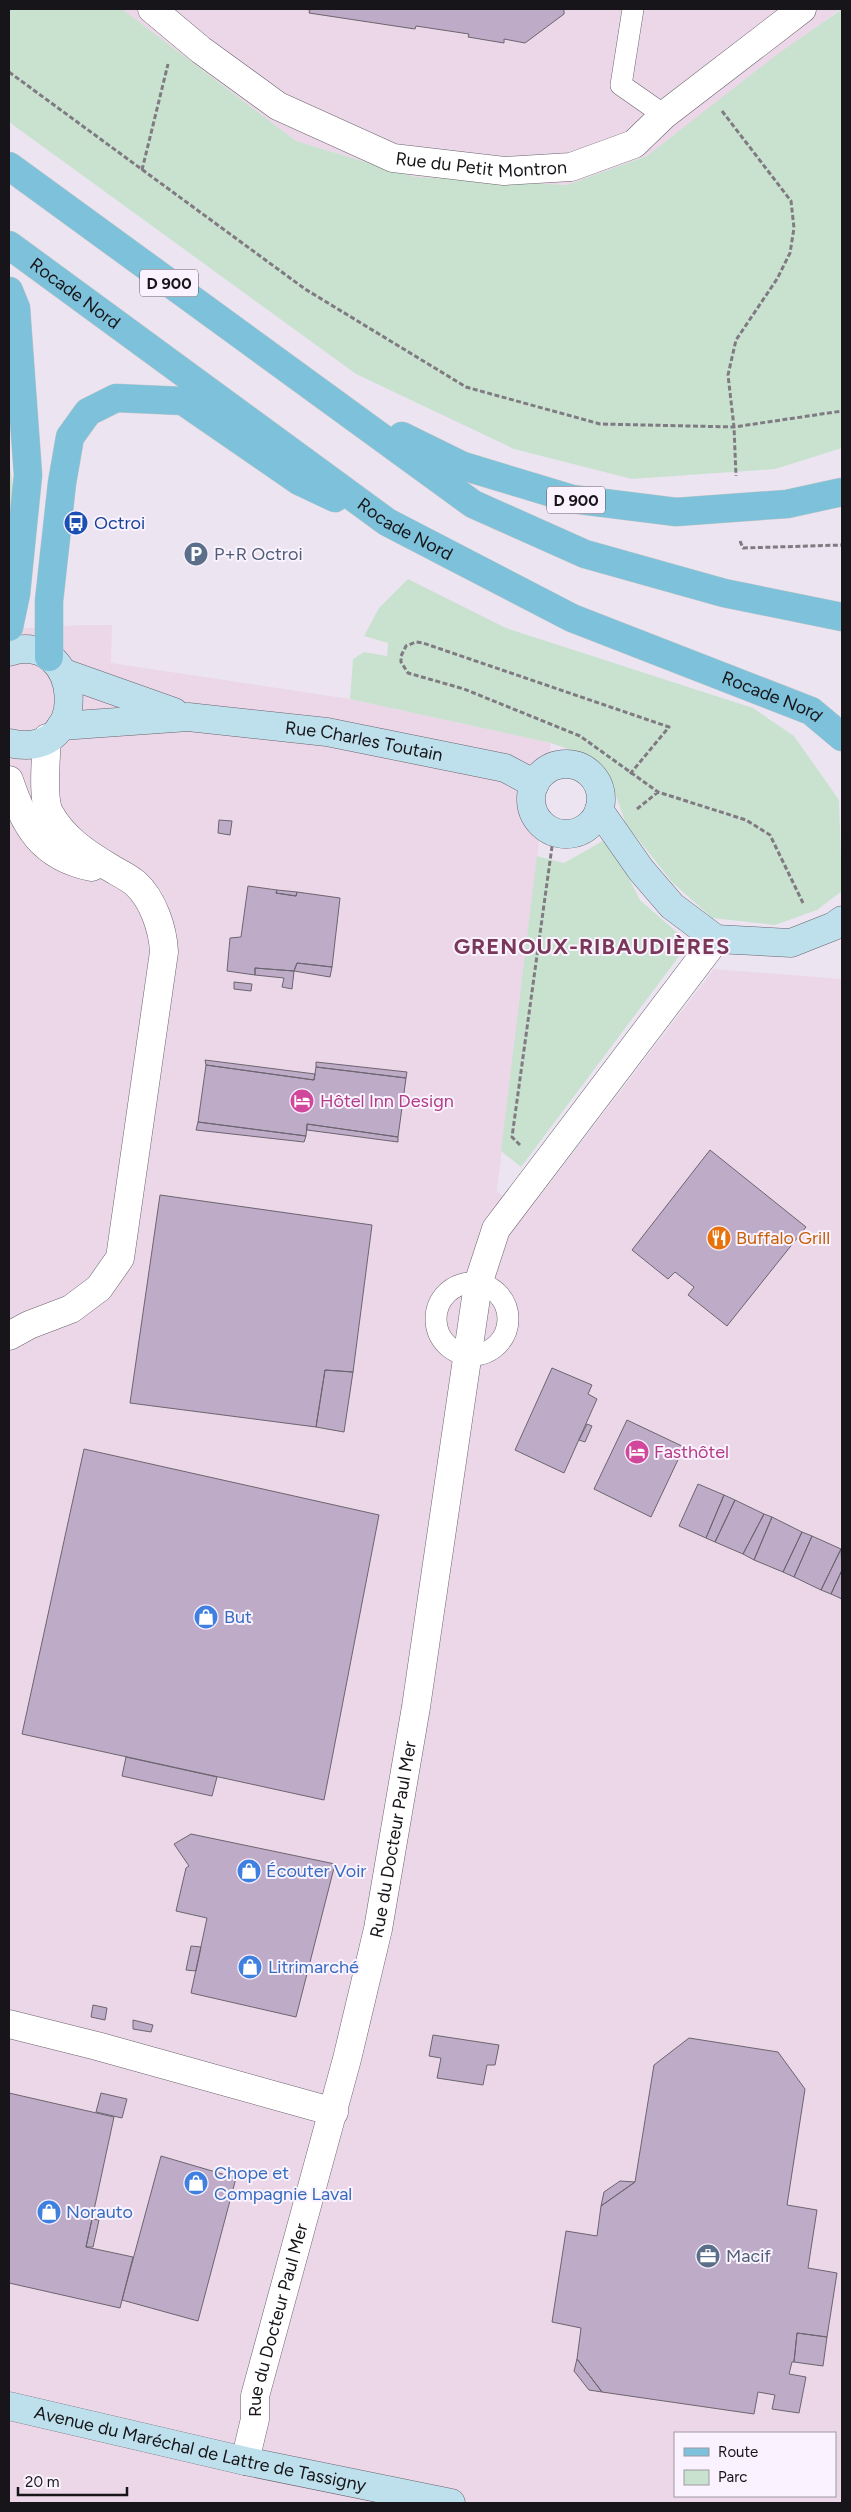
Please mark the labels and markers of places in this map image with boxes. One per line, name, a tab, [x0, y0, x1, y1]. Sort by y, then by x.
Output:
bus stop icon: Octroi	[63, 510, 89, 536]
place label: Octroi	[94, 512, 145, 534]
parking icon: P+R Octroi	[183, 541, 209, 567]
place label: P+R Octroi	[214, 543, 303, 565]
hotel icon: Hôtel Inn Design	[289, 1088, 315, 1114]
place label: Hôtel Inn Design	[320, 1090, 454, 1112]
restaurant icon: Buffalo Grill	[706, 1225, 732, 1251]
place label: Buffalo Grill	[736, 1227, 830, 1249]
hotel icon: Fasthôtel	[624, 1439, 650, 1465]
place label: Fasthôtel	[654, 1441, 729, 1463]
shop icon: But	[193, 1604, 219, 1630]
place label: But	[224, 1606, 252, 1628]
shop icon: Écouter Voir	[236, 1858, 262, 1884]
place label: Écouter Voir	[266, 1860, 366, 1882]
shop icon: Litrimarché	[237, 1954, 263, 1980]
place label: Litrimarché	[268, 1956, 359, 1978]
place label: Chope et Compagnie Laval	[214, 2162, 352, 2205]
shop icon: Chope et Compagnie Laval	[183, 2170, 209, 2196]
shop icon: Norauto	[36, 2199, 62, 2225]
place label: Norauto	[66, 2201, 133, 2223]
office icon: Macif	[695, 2243, 721, 2269]
place label: Macif	[726, 2245, 771, 2267]

